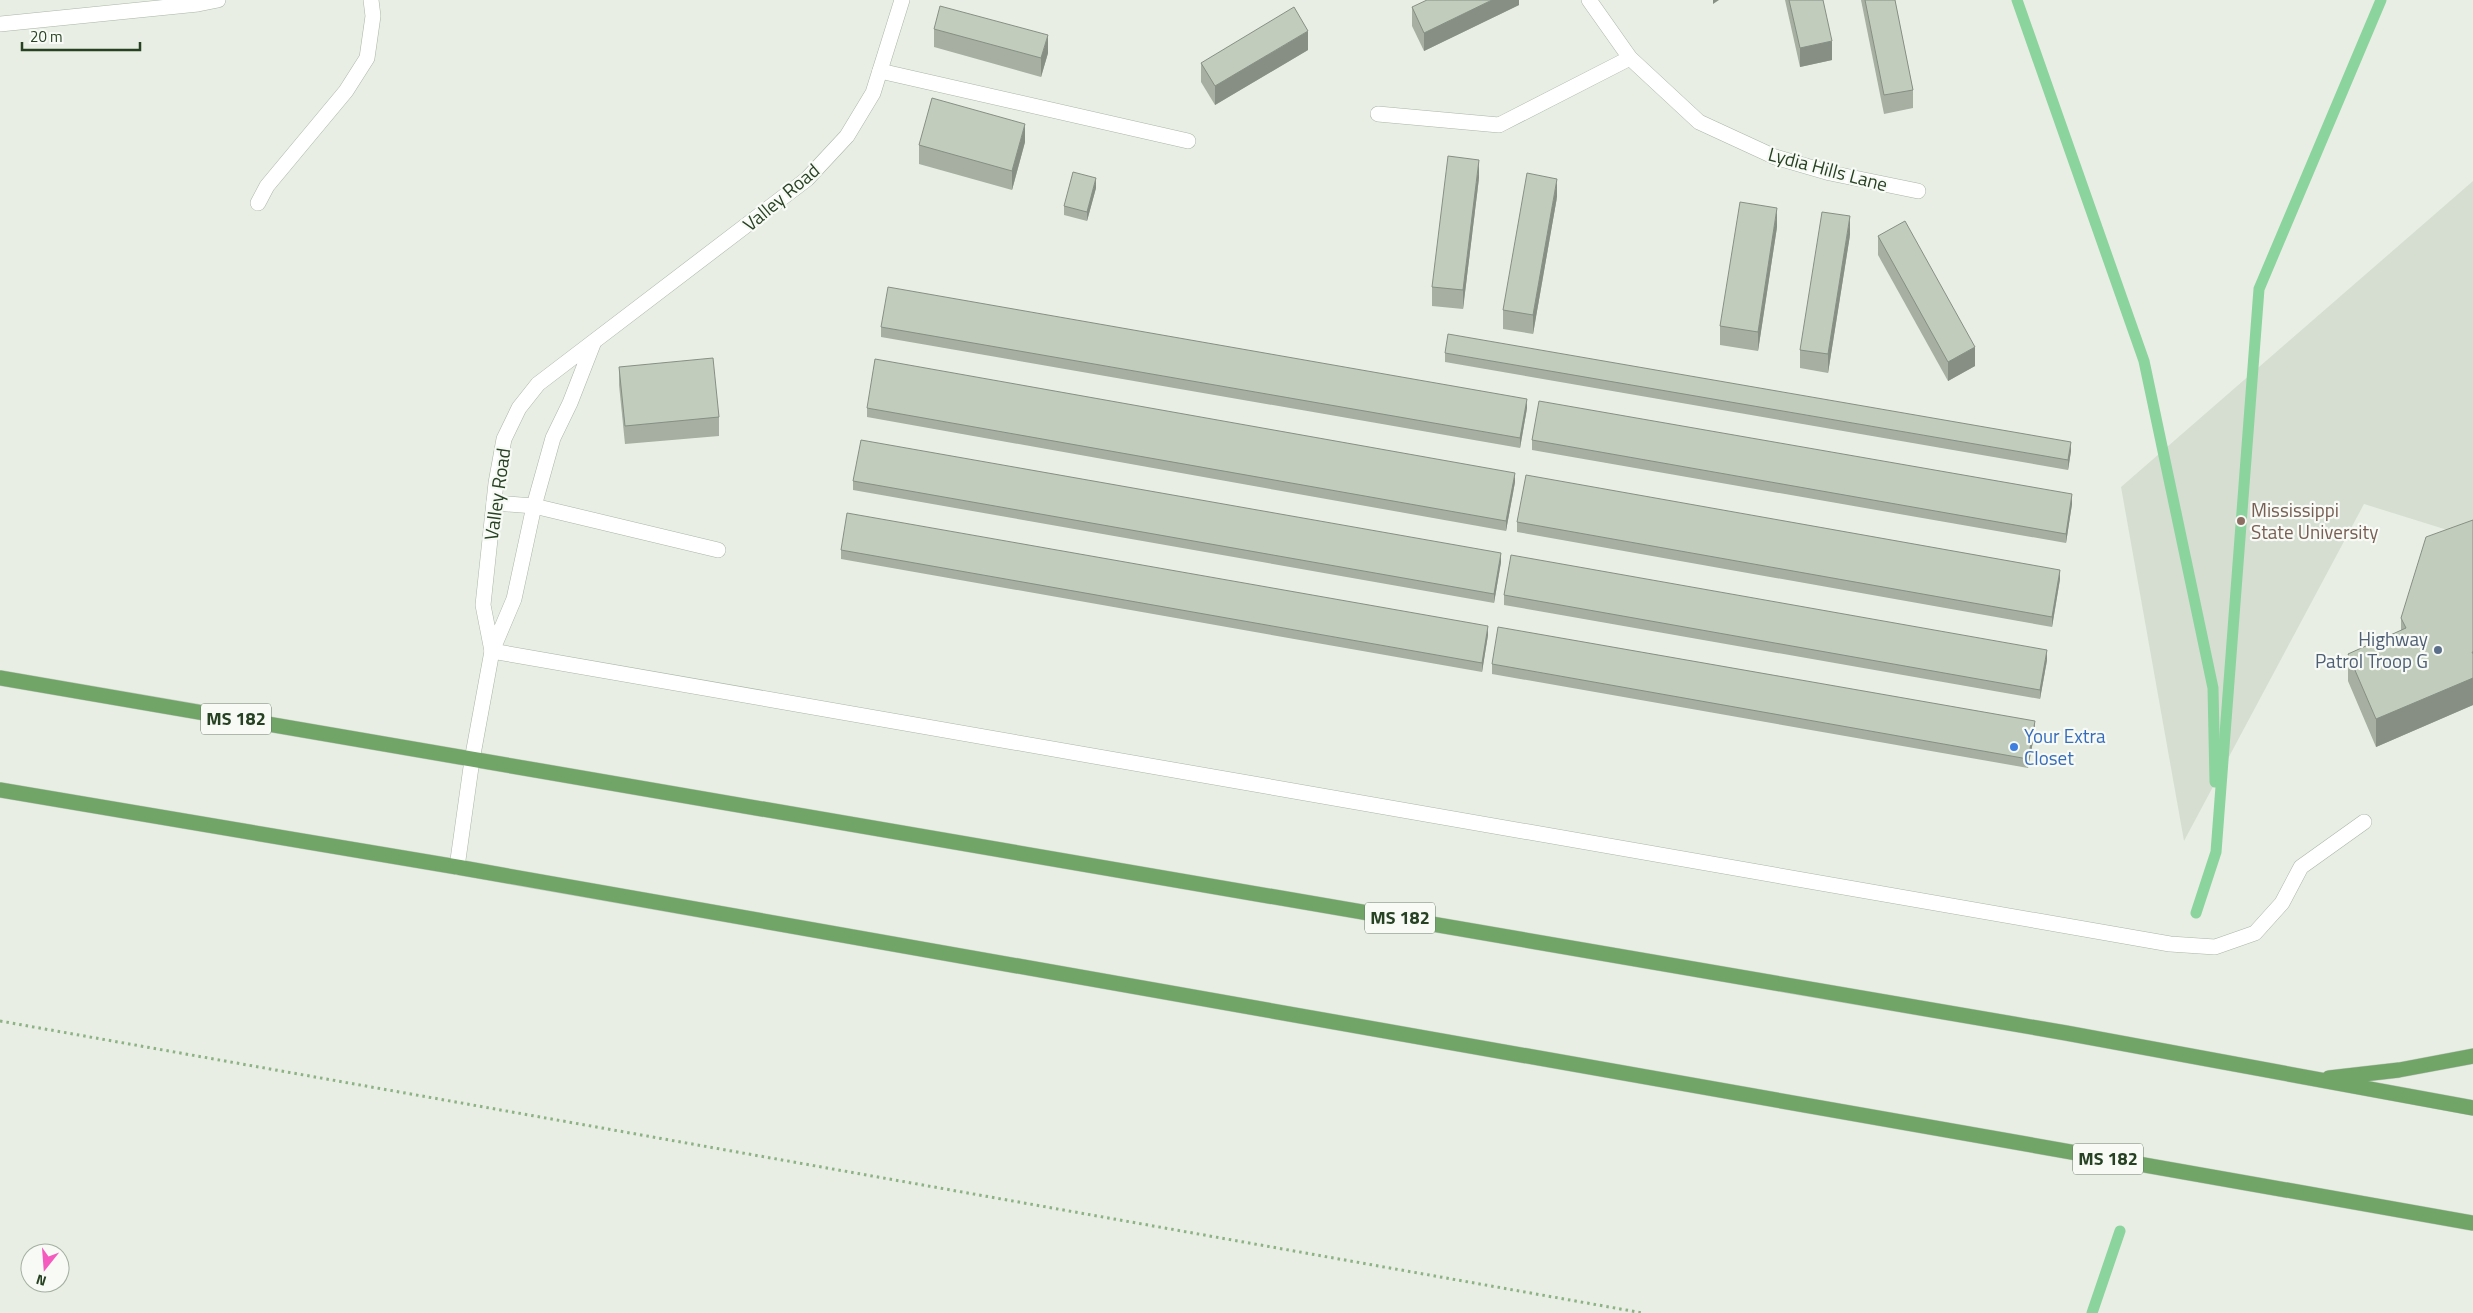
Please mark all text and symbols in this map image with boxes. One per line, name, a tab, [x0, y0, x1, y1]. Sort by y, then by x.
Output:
scale bar	[22, 20, 140, 52]
text: 20 m	[30, 25, 63, 48]
street label: Lydia Hills Lane	[1765, 139, 1891, 198]
street label: Valley Road	[736, 156, 826, 238]
street label: Valley Road	[476, 446, 517, 542]
place label: Mississippi State University	[2251, 495, 2378, 546]
marker: Mississippi State University	[2235, 515, 2247, 527]
place label: Highway Patrol Troop G	[2315, 624, 2428, 675]
marker: Highway Patrol Troop G	[2432, 644, 2444, 656]
road number: MS 182	[201, 704, 271, 734]
place label: Your Extra Closet	[2024, 721, 2106, 772]
marker: Your Extra Closet	[2008, 741, 2020, 753]
road number: MS 182	[1365, 902, 1435, 934]
road number: MS 182	[2073, 1144, 2143, 1174]
north arrow	[20, 1243, 70, 1293]
text: N	[33, 1269, 49, 1292]

